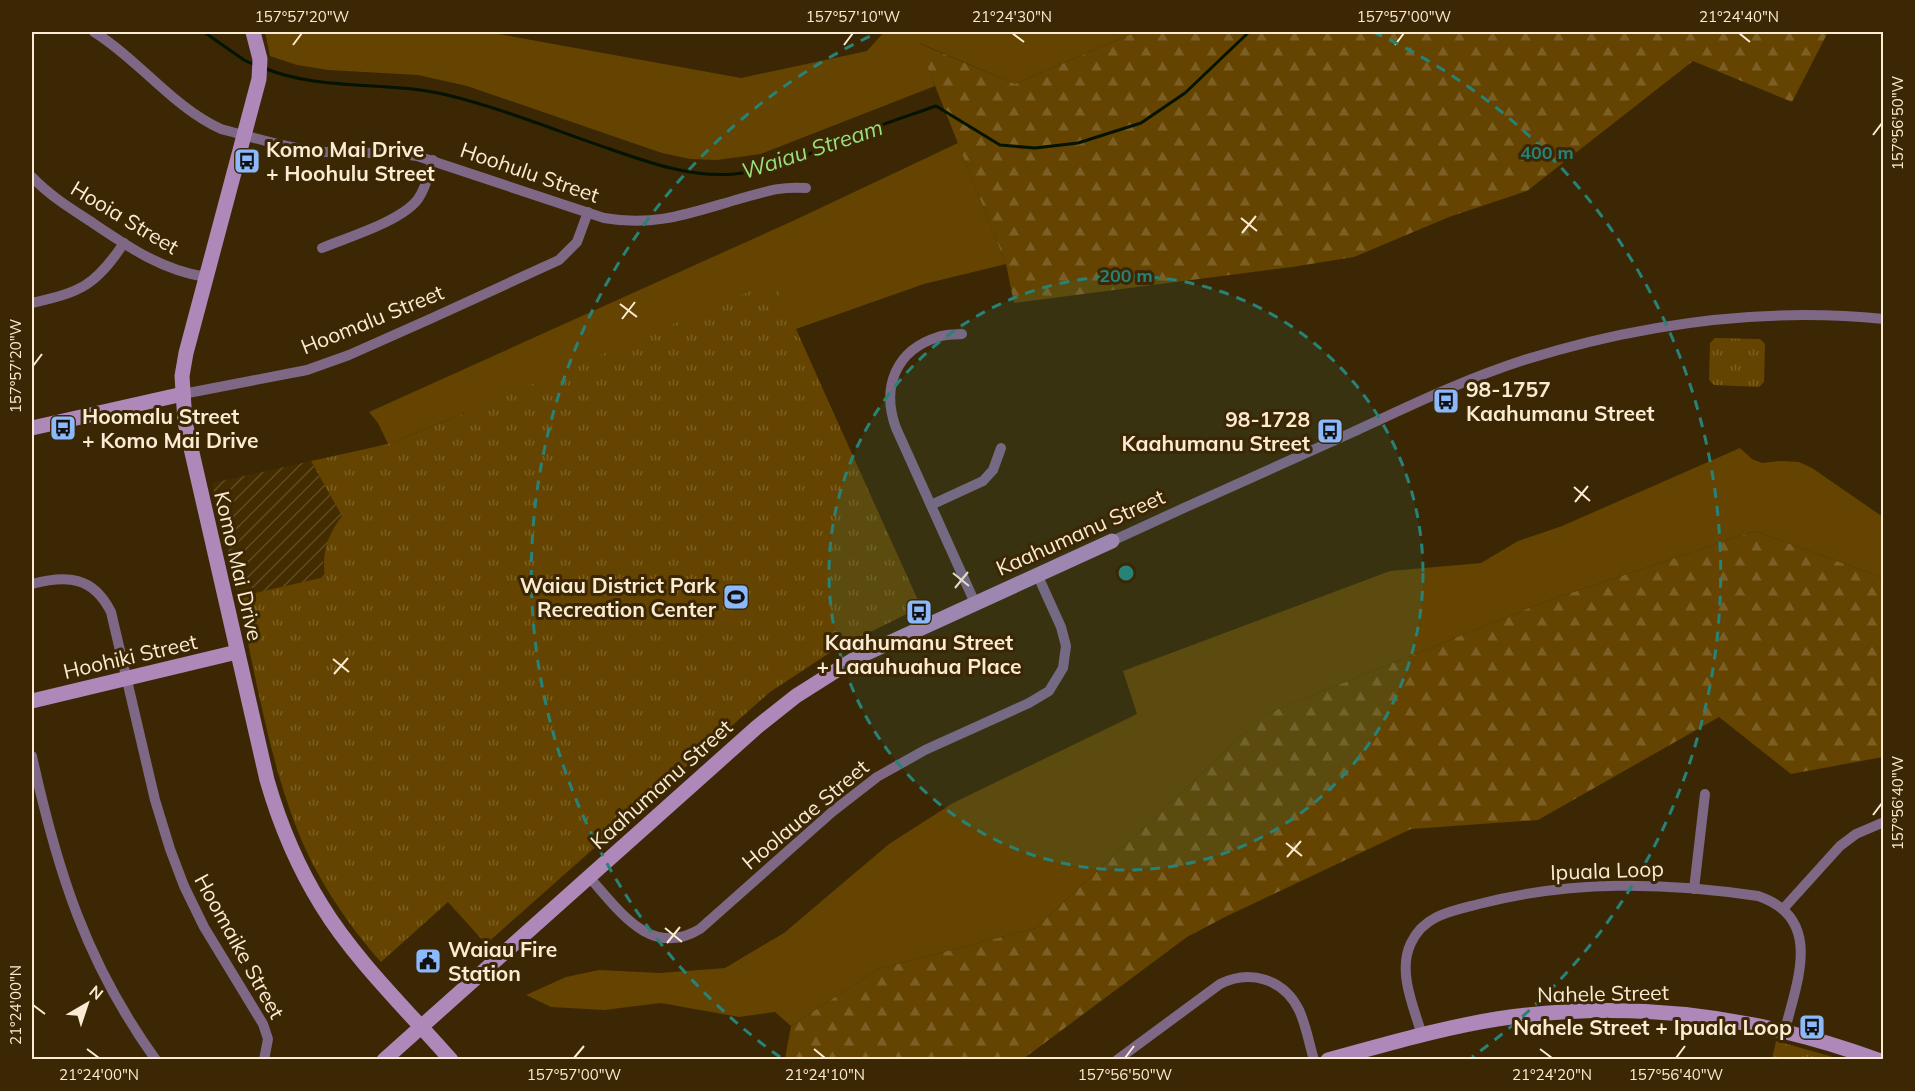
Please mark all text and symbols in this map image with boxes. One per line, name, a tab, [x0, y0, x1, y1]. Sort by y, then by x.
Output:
text: 157°57'20"W	[255, 7, 350, 26]
text: 157°57'10"W	[806, 7, 901, 26]
text: 21°24'30"N	[972, 7, 1052, 26]
text: 157°57'00"W	[1357, 7, 1452, 26]
text: 21°24'40"N	[1699, 7, 1779, 26]
text: 157°56'50"W	[1888, 75, 1907, 170]
water label: Waiau Stream	[738, 113, 886, 185]
place label: Komo Mai Drive + Hoohulu Street	[266, 136, 435, 186]
street label: Hoohulu Street	[457, 136, 603, 208]
text: 400 m	[1520, 141, 1574, 164]
bus stop icon: Komo Mai Drive + Hoohulu Street	[232, 146, 262, 176]
street label: Hooia Street	[66, 175, 184, 259]
text: 200 m	[1099, 264, 1153, 287]
street label: Hoomalu Street	[297, 279, 447, 359]
text: 157°57'20"W	[6, 318, 25, 413]
place label: 98-1757 Kaahumanu Street	[1466, 376, 1654, 426]
bus stop icon: 98-1757 Kaahumanu Street	[1431, 386, 1461, 416]
place label: Hoomalu Street + Komo Mai Drive	[82, 403, 259, 453]
place label: 98-1728 Kaahumanu Street	[1122, 406, 1310, 456]
bus stop icon: Hoomalu Street + Komo Mai Drive	[48, 413, 78, 443]
bus stop icon: 98-1728 Kaahumanu Street	[1315, 416, 1345, 446]
street label: Kaahumanu Street	[992, 483, 1168, 581]
street label: Komo Mai Drive	[209, 489, 269, 643]
centre of rings	[1116, 563, 1136, 583]
place label: Waiau District Park Recreation Center	[520, 572, 717, 622]
sports icon: Waiau District Park Recreation Center	[721, 582, 751, 612]
bus stop icon: Kaahumanu Street + Laauhuahua Place	[904, 597, 934, 627]
street label: Hoohiki Street	[60, 628, 200, 684]
place label: Kaahumanu Street + Laauhuahua Place	[816, 629, 1022, 679]
street label: Kaahumanu Street	[585, 713, 737, 855]
street label: Hoolauae Street	[736, 753, 874, 875]
text: 157°56'40"W	[1888, 755, 1907, 850]
street label: Ipuala Loop	[1550, 855, 1664, 885]
street label: Hoomaike Street	[189, 869, 291, 1023]
place label: Waiau Fire Station	[448, 936, 557, 986]
public building icon: Waiau Fire Station	[413, 946, 443, 976]
text: 21°24'00"N	[6, 965, 25, 1045]
north arrow	[57, 974, 117, 1034]
street label: Nahele Street	[1537, 979, 1669, 1007]
text: N	[85, 981, 107, 1004]
bus stop icon: Nahele Street + Ipuala Loop	[1797, 1012, 1827, 1042]
place label: Nahele Street + Ipuala Loop	[1513, 1014, 1792, 1040]
text: 21°24'00"N	[59, 1065, 139, 1084]
text: 157°57'00"W	[527, 1065, 622, 1084]
text: 21°24'10"N	[785, 1065, 865, 1084]
text: 157°56'50"W	[1078, 1065, 1173, 1084]
text: 21°24'20"N	[1512, 1065, 1592, 1084]
text: 157°56'40"W	[1629, 1065, 1724, 1084]

